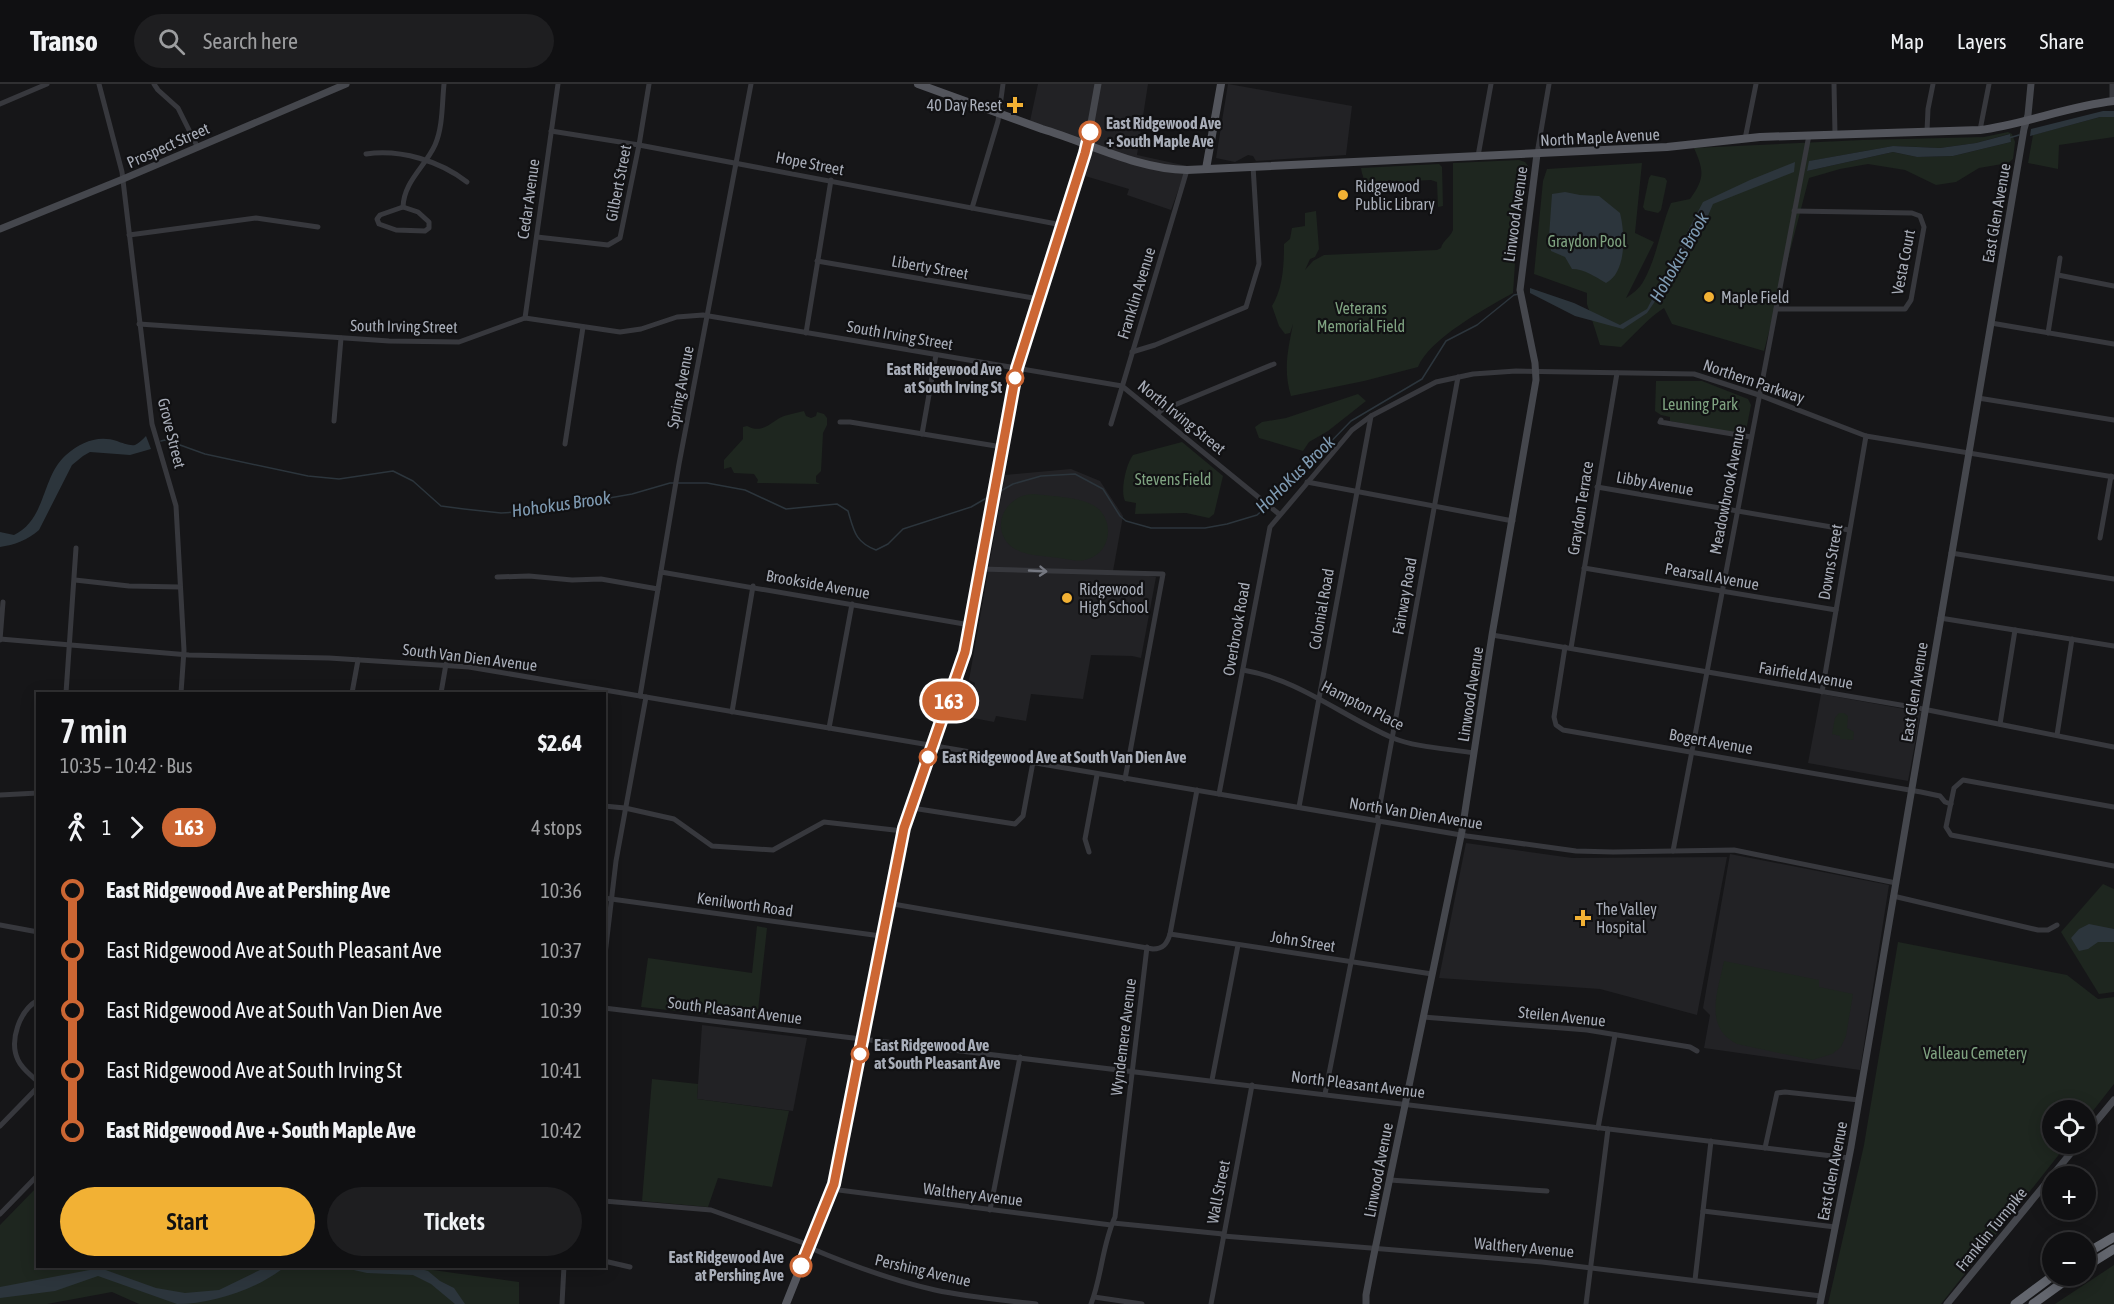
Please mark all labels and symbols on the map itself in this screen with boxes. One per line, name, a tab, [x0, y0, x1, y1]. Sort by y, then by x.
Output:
place label: 40 Day Reset	[927, 96, 1002, 115]
marker: 40 Day Reset	[1006, 96, 1024, 114]
place label: East Ridgewood Ave + South Maple Ave	[1106, 114, 1221, 150]
street label: Prospect Street	[124, 119, 213, 172]
marker: East Ridgewood Ave + South Maple Ave	[1079, 121, 1101, 143]
street label: North Maple Avenue	[1540, 125, 1660, 150]
street label: Gilbert Street	[602, 143, 634, 223]
street label: Hope Street	[774, 148, 846, 179]
street label: Cedar Avenue	[513, 158, 543, 240]
street label: East Glen Avenue	[1978, 162, 2014, 264]
street label: Linwood Avenue	[1499, 165, 1531, 263]
place label: Ridgewood Public Library	[1355, 177, 1435, 214]
marker: Ridgewood Public Library	[1336, 188, 1350, 202]
water label: Hohokus Brook	[1645, 208, 1714, 305]
street label: Vesta Court	[1888, 227, 1918, 296]
park label: Graydon Pool	[1548, 232, 1627, 251]
street label: Franklin Avenue	[1114, 245, 1158, 341]
street label: Liberty Street	[890, 251, 970, 284]
place label: Maple Field	[1721, 288, 1789, 307]
marker: Maple Field	[1702, 290, 1716, 304]
park label: Veterans Memorial Field	[1317, 299, 1405, 335]
street label: South Irving Street	[350, 316, 458, 337]
street label: South Irving Street	[845, 317, 955, 354]
street label: Spring Avenue	[663, 344, 698, 430]
street label: Northern Parkway	[1701, 355, 1807, 408]
place label: East Ridgewood Ave at South Irving St	[887, 360, 1002, 396]
marker: East Ridgewood Ave at South Irving St	[1006, 369, 1024, 387]
street label: North Irving Street	[1134, 376, 1230, 459]
park label: Leuning Park	[1662, 395, 1738, 414]
street label: Grove Street	[155, 396, 189, 470]
street label: Meadowbrook Avenue	[1706, 424, 1748, 556]
water label: HoHoKus Brook	[1251, 430, 1340, 517]
street label: Graydon Terrace	[1564, 460, 1597, 556]
street label: Libby Avenue	[1615, 467, 1695, 500]
park label: Stevens Field	[1135, 470, 1211, 488]
water label: Hohokus Brook	[510, 487, 613, 521]
street label: Downs Street	[1814, 522, 1846, 601]
street label: Fairway Road	[1388, 556, 1421, 636]
street label: Pearsall Avenue	[1664, 559, 1760, 593]
street label: Brookside Avenue	[765, 566, 871, 602]
one-way arrow	[1028, 566, 1048, 577]
street label: Colonial Road	[1305, 567, 1337, 651]
place label: Ridgewood High School	[1079, 580, 1149, 617]
street label: Overbrook Road	[1219, 581, 1253, 677]
marker: Ridgewood High School	[1060, 591, 1074, 605]
street label: South Van Dien Avenue	[402, 640, 538, 674]
street label: East Glen Avenue	[1897, 641, 1931, 743]
street label: Linwood Avenue	[1454, 645, 1486, 743]
street label: Fairfield Avenue	[1758, 658, 1854, 692]
street label: Hampton Place	[1318, 676, 1407, 734]
line badge: 163	[914, 682, 984, 720]
street label: Bogert Avenue	[1668, 725, 1754, 758]
marker: East Ridgewood Ave at South Van Dien Ave	[919, 748, 937, 766]
place label: East Ridgewood Ave at South Van Dien Ave	[942, 748, 1186, 766]
street label: North Van Dien Avenue	[1348, 794, 1484, 832]
street label: Kenilworth Road	[696, 888, 794, 920]
place label: The Valley Hospital	[1596, 900, 1657, 937]
marker: The Valley Hospital	[1574, 909, 1592, 927]
street label: John Street	[1269, 927, 1337, 955]
street label: Wyndemere Avenue	[1107, 977, 1140, 1097]
street label: South Pleasant Avenue	[667, 993, 803, 1027]
street label: Steilen Avenue	[1517, 1002, 1607, 1030]
place label: East Ridgewood Ave at South Pleasant Ave	[874, 1036, 1001, 1072]
park label: Valleau Cemetery	[1923, 1044, 2027, 1063]
marker: East Ridgewood Ave at South Pleasant Ave	[851, 1045, 869, 1063]
street label: North Pleasant Avenue	[1290, 1067, 1426, 1101]
street label: East Glen Avenue	[1814, 1120, 1850, 1222]
street label: Linwood Avenue	[1360, 1121, 1396, 1219]
street label: Wall Street	[1203, 1158, 1233, 1225]
street label: Walthery Avenue	[922, 1179, 1024, 1210]
street label: Franklin Turnpike	[1952, 1184, 2031, 1275]
street label: Walthery Avenue	[1473, 1234, 1575, 1261]
place label: East Ridgewood Ave at Pershing Ave	[669, 1248, 784, 1284]
street label: Pershing Avenue	[873, 1250, 973, 1291]
marker: East Ridgewood Ave at Pershing Ave	[790, 1255, 812, 1277]

